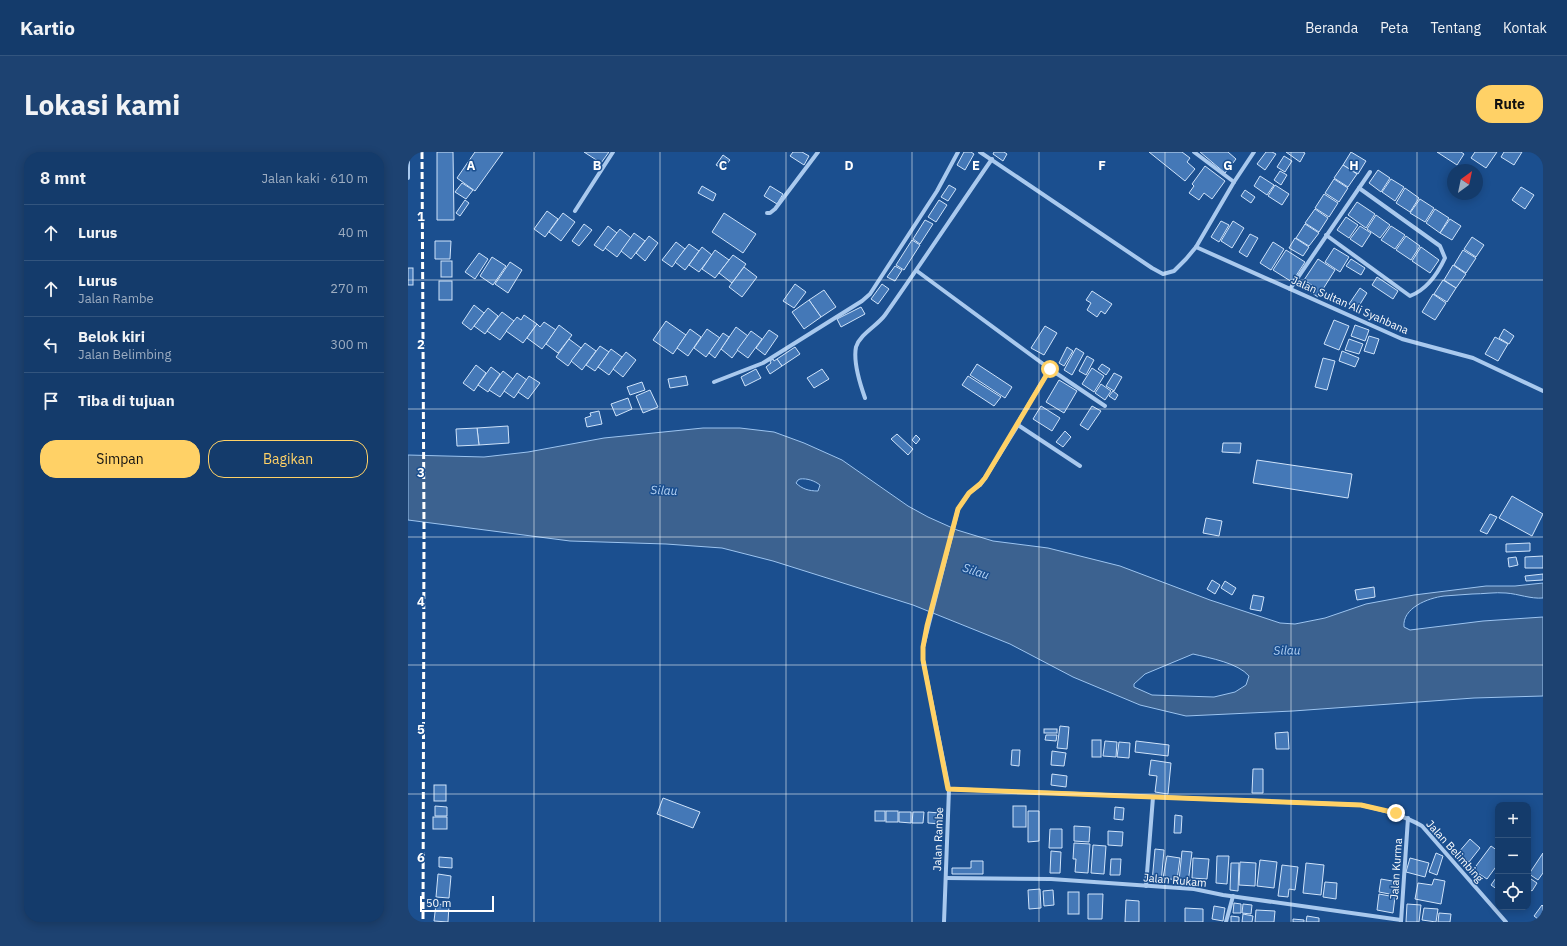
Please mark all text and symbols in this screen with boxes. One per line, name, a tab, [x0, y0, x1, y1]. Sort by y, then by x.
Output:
text: Kartio	[20, 16, 75, 40]
text: Beranda	[1305, 19, 1358, 37]
text: Peta	[1380, 19, 1408, 37]
text: Tentang	[1430, 19, 1481, 37]
text: Kontak	[1503, 19, 1547, 37]
button: Rute	[1476, 85, 1543, 123]
text: Lokasi kami	[24, 86, 180, 123]
text: A	[467, 157, 476, 174]
text: B	[593, 157, 602, 174]
text: C	[719, 157, 728, 174]
text: D	[844, 157, 854, 174]
text: E	[972, 157, 980, 174]
text: F	[1098, 157, 1106, 174]
text: G	[1223, 157, 1233, 174]
text: H	[1349, 157, 1359, 174]
north arrow	[1447, 164, 1483, 200]
text: 8 mnt	[40, 167, 86, 189]
text: Jalan kaki · 610 m	[261, 170, 368, 187]
text: 1	[417, 208, 425, 225]
icon: ahead	[40, 222, 62, 244]
text: Lurus	[78, 223, 117, 242]
text: 40 m	[338, 224, 368, 241]
text: Lurus	[78, 271, 117, 290]
street label: Jalan Sultan Ali Syahbana	[1289, 273, 1411, 337]
icon: ahead	[40, 278, 62, 300]
text: 270 m	[330, 280, 368, 297]
text: Jalan Rambe	[78, 290, 154, 307]
text: Belok kiri	[78, 327, 145, 346]
icon: left	[40, 334, 62, 356]
text: 300 m	[330, 336, 368, 353]
text: 2	[417, 336, 425, 353]
text: Jalan Belimbing	[78, 346, 171, 363]
route start	[1041, 360, 1059, 378]
icon: arrive	[40, 390, 62, 412]
text: Tiba di tujuan	[78, 391, 175, 410]
button: Simpan	[40, 440, 200, 478]
button: Bagikan	[208, 440, 368, 478]
text: 3	[417, 464, 425, 481]
water label: Silau	[650, 482, 678, 498]
water label: Silau	[961, 560, 991, 582]
text: 4	[417, 593, 425, 610]
water label: Silau	[1273, 642, 1301, 658]
text: 5	[417, 721, 425, 738]
map controls	[1495, 802, 1531, 910]
button: +	[1495, 802, 1531, 838]
route end	[1387, 804, 1405, 822]
street label: Jalan Rambe	[930, 807, 946, 871]
street label: Jalan Belimbing	[1423, 817, 1487, 885]
street label: Jalan Kurma	[1387, 838, 1405, 900]
button: −	[1495, 838, 1531, 874]
text: 6	[417, 849, 425, 866]
street label: Jalan Rukam	[1143, 870, 1207, 890]
button: locate	[1495, 874, 1531, 910]
scale bar	[420, 894, 494, 913]
text: 50 m	[426, 896, 451, 910]

